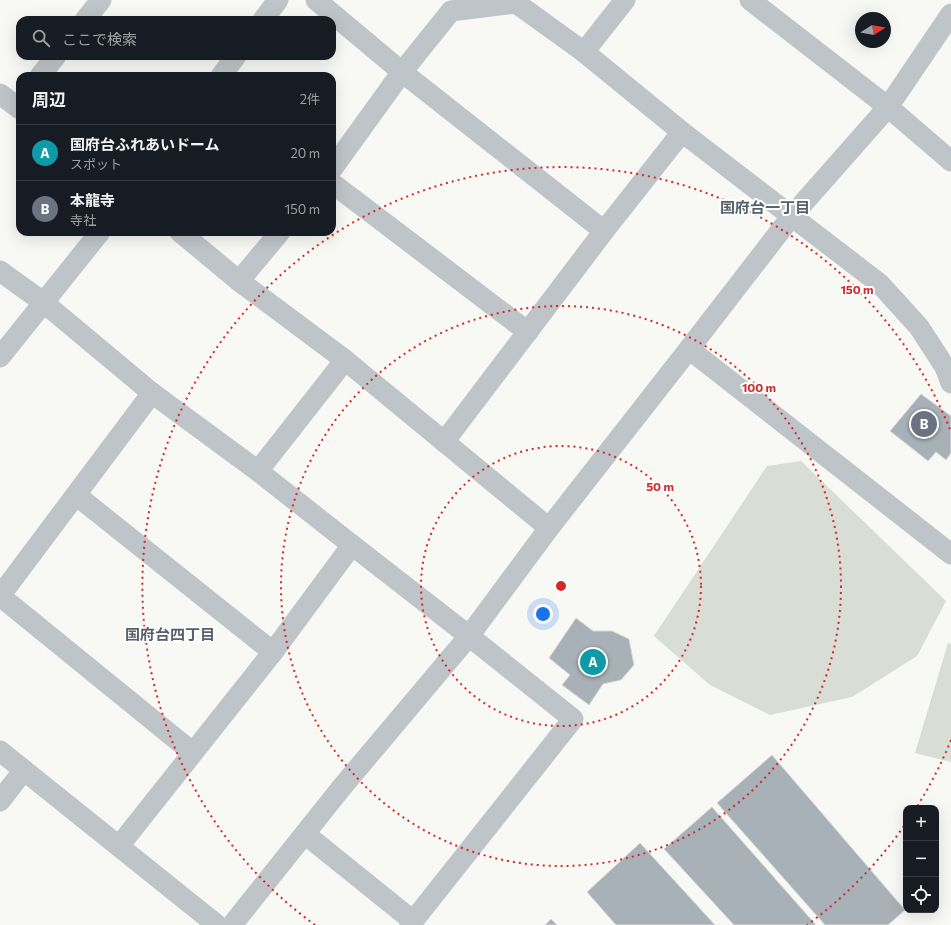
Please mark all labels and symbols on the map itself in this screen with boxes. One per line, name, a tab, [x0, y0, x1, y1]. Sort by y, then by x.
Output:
north arrow	[855, 12, 891, 48]
district label: 国府台一丁目	[720, 198, 810, 216]
text: 150 m	[840, 282, 874, 296]
text: 100 m	[742, 380, 776, 394]
pin: B	[911, 409, 937, 439]
text: 50 m	[646, 479, 674, 493]
centre of rings	[554, 579, 568, 593]
your location	[533, 604, 553, 624]
district label: 国府台四丁目	[125, 625, 215, 643]
pin: A	[580, 647, 606, 677]

